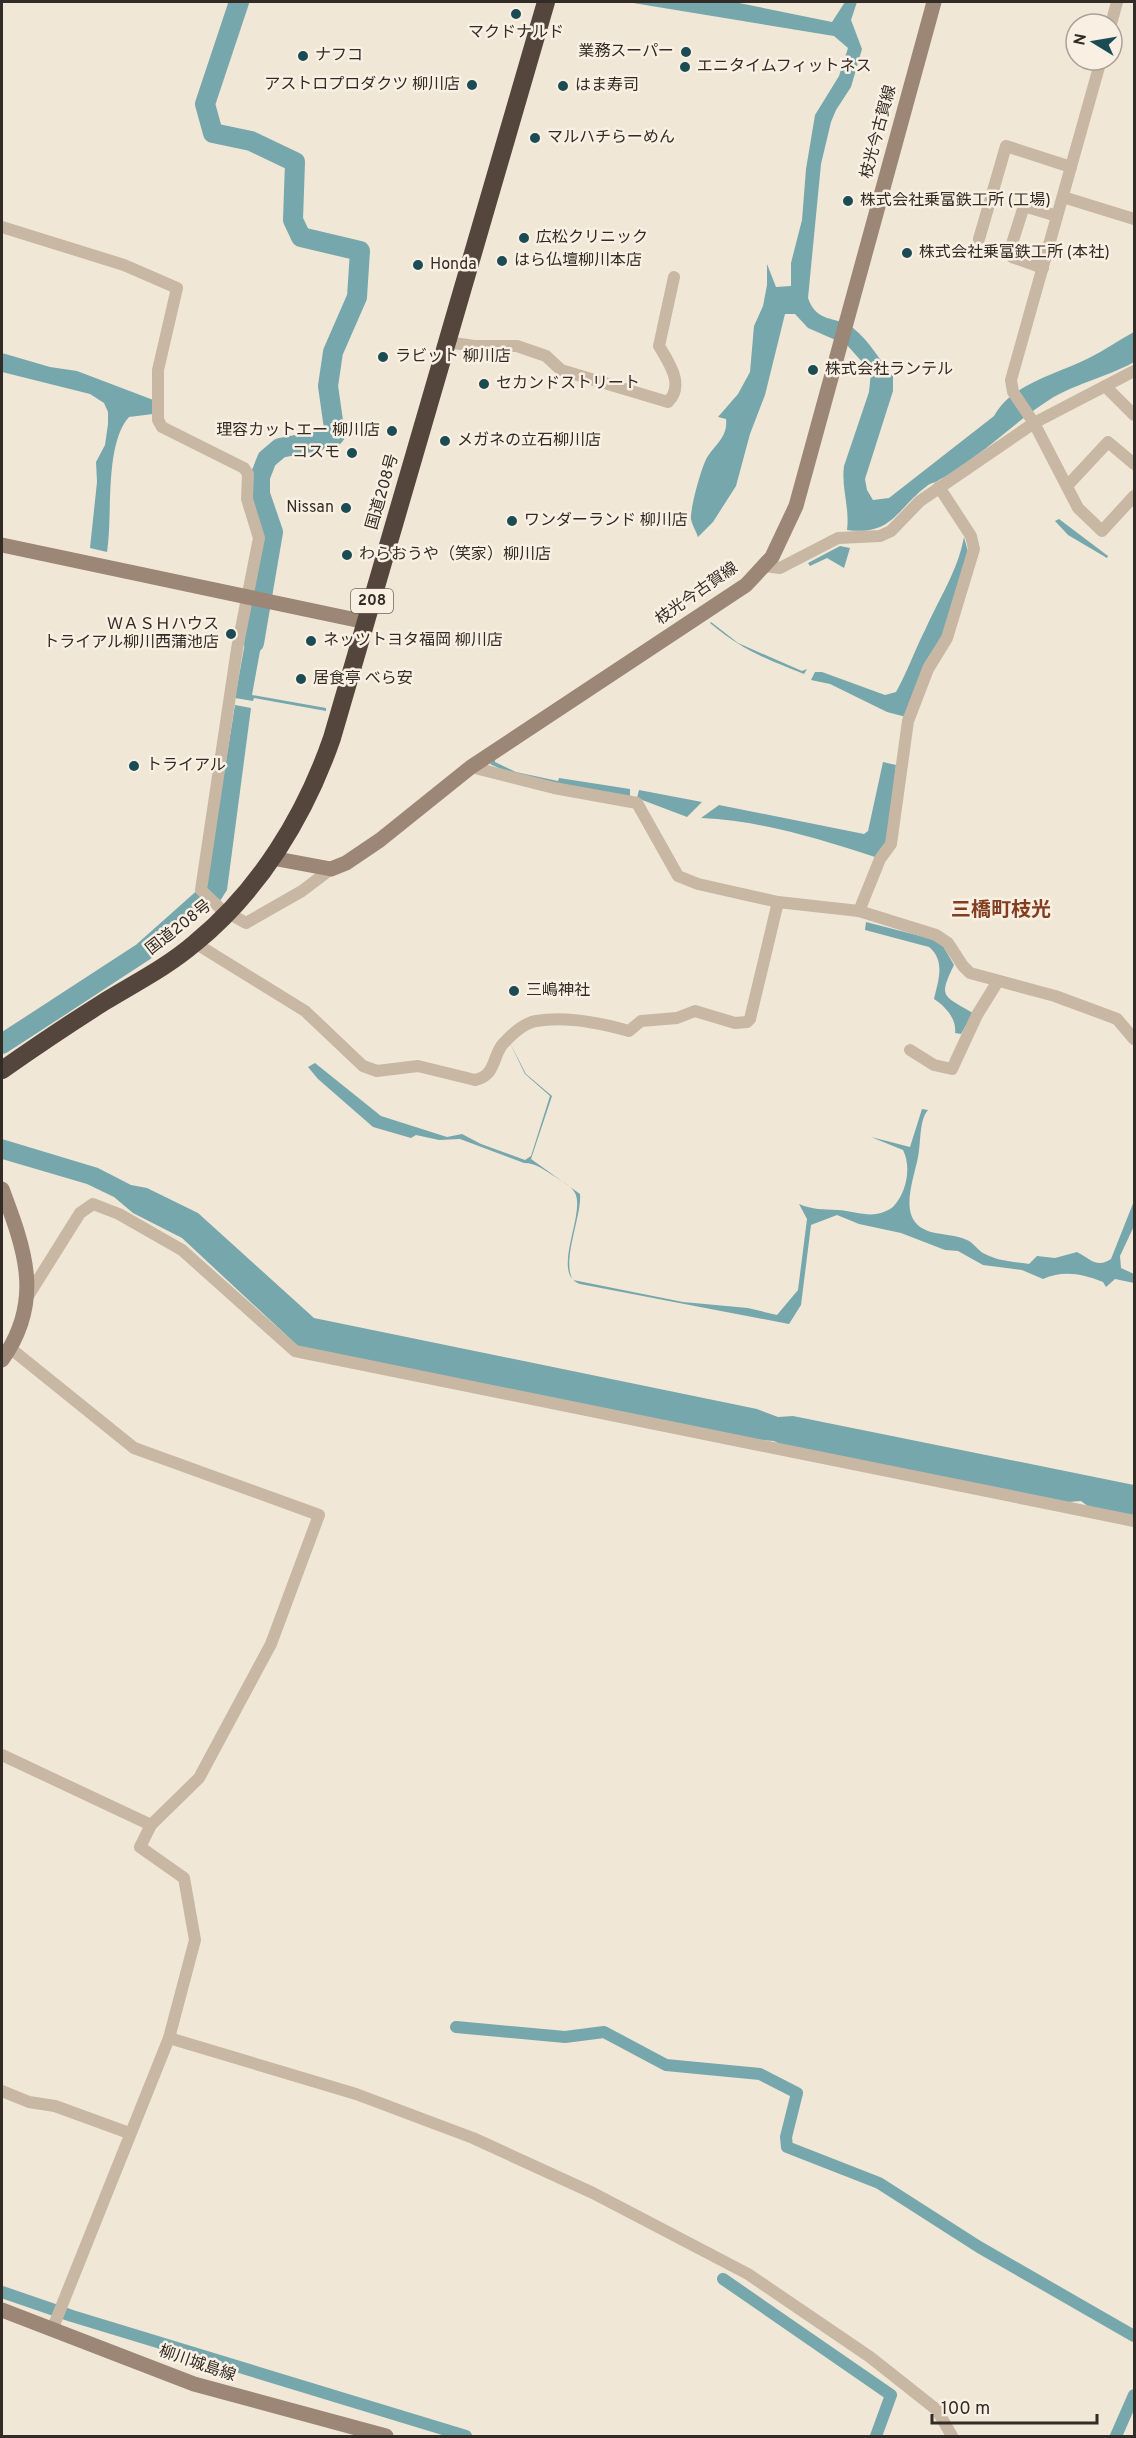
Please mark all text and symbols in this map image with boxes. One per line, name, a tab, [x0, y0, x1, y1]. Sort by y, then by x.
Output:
marker: マクドナルド	[509, 7, 523, 21]
north arrow	[1064, 12, 1124, 72]
place label: マクドナルド	[468, 23, 564, 43]
text: N	[1070, 32, 1092, 47]
place label: 業務スーパー	[578, 42, 674, 62]
marker: 業務スーパー	[679, 45, 693, 59]
place label: ナフコ	[315, 46, 363, 66]
marker: ナフコ	[296, 49, 310, 63]
place label: エニタイムフィットネス	[697, 57, 871, 77]
marker: エニタイムフィットネス	[678, 60, 692, 74]
place label: アストロプロダクツ 柳川店	[264, 75, 460, 95]
place label: はま寿司	[575, 76, 639, 96]
marker: アストロプロダクツ 柳川店	[465, 78, 479, 92]
marker: はま寿司	[556, 79, 570, 93]
street label: 枝光今古賀線	[857, 83, 901, 181]
place label: マルハチらーめん	[547, 128, 675, 148]
marker: マルハチらーめん	[528, 131, 542, 145]
place label: 株式会社乗富鉄工所 (工場)	[860, 191, 1051, 211]
marker: 株式会社乗富鉄工所 (工場)	[841, 194, 855, 208]
place label: 広松クリニック	[536, 228, 648, 248]
marker: 広松クリニック	[517, 231, 531, 245]
place label: 株式会社乗富鉄工所 (本社)	[919, 243, 1110, 263]
marker: 株式会社乗富鉄工所 (本社)	[900, 246, 914, 260]
place label: はら仏壇柳川本店	[514, 251, 642, 271]
marker: はら仏壇柳川本店	[495, 254, 509, 268]
place label: Honda	[430, 255, 477, 275]
marker: Honda	[411, 258, 425, 272]
place label: ラビット 柳川店	[395, 347, 511, 367]
marker: ラビット 柳川店	[376, 350, 390, 364]
place label: 株式会社ランテル	[825, 360, 953, 380]
marker: 株式会社ランテル	[806, 363, 820, 377]
place label: セカンドストリート	[496, 374, 640, 394]
marker: セカンドストリート	[477, 377, 491, 391]
place label: 理容カットエー 柳川店	[216, 421, 380, 441]
marker: 理容カットエー 柳川店	[385, 424, 399, 438]
place label: メガネの立石柳川店	[457, 431, 601, 451]
marker: メガネの立石柳川店	[438, 434, 452, 448]
place label: コスモ	[292, 443, 340, 463]
marker: コスモ	[345, 446, 359, 460]
street label: 国道208号	[363, 452, 403, 532]
place label: Nissan	[286, 498, 334, 518]
marker: Nissan	[339, 501, 353, 515]
place label: ワンダーランド 柳川店	[524, 511, 688, 531]
marker: ワンダーランド 柳川店	[505, 514, 519, 528]
place label: わらおうや（笑家）柳川店	[359, 545, 551, 565]
marker: わらおうや（笑家）柳川店	[340, 548, 354, 562]
street label: 枝光今古賀線	[652, 558, 742, 630]
road number: 208	[351, 589, 393, 613]
place label: ＷＡＳＨハウス トライアル柳川西蒲池店	[43, 615, 219, 653]
marker: ＷＡＳＨハウス トライアル柳川西蒲池店	[224, 627, 238, 641]
place label: ネッツトヨタ福岡 柳川店	[323, 631, 503, 651]
marker: ネッツトヨタ福岡 柳川店	[304, 634, 318, 648]
place label: 居食亭 べら安	[313, 669, 413, 689]
marker: 居食亭 べら安	[294, 672, 308, 686]
place label: トライアル	[146, 756, 226, 776]
marker: トライアル	[127, 759, 141, 773]
street label: 国道208号	[142, 896, 216, 960]
district label: 三橋町枝光	[951, 898, 1051, 924]
place label: 三嶋神社	[526, 981, 590, 1001]
marker: 三嶋神社	[507, 984, 521, 998]
street label: 柳川城島線	[156, 2342, 238, 2386]
scale bar	[932, 2387, 1097, 2425]
text: 100 m	[941, 2398, 990, 2421]

